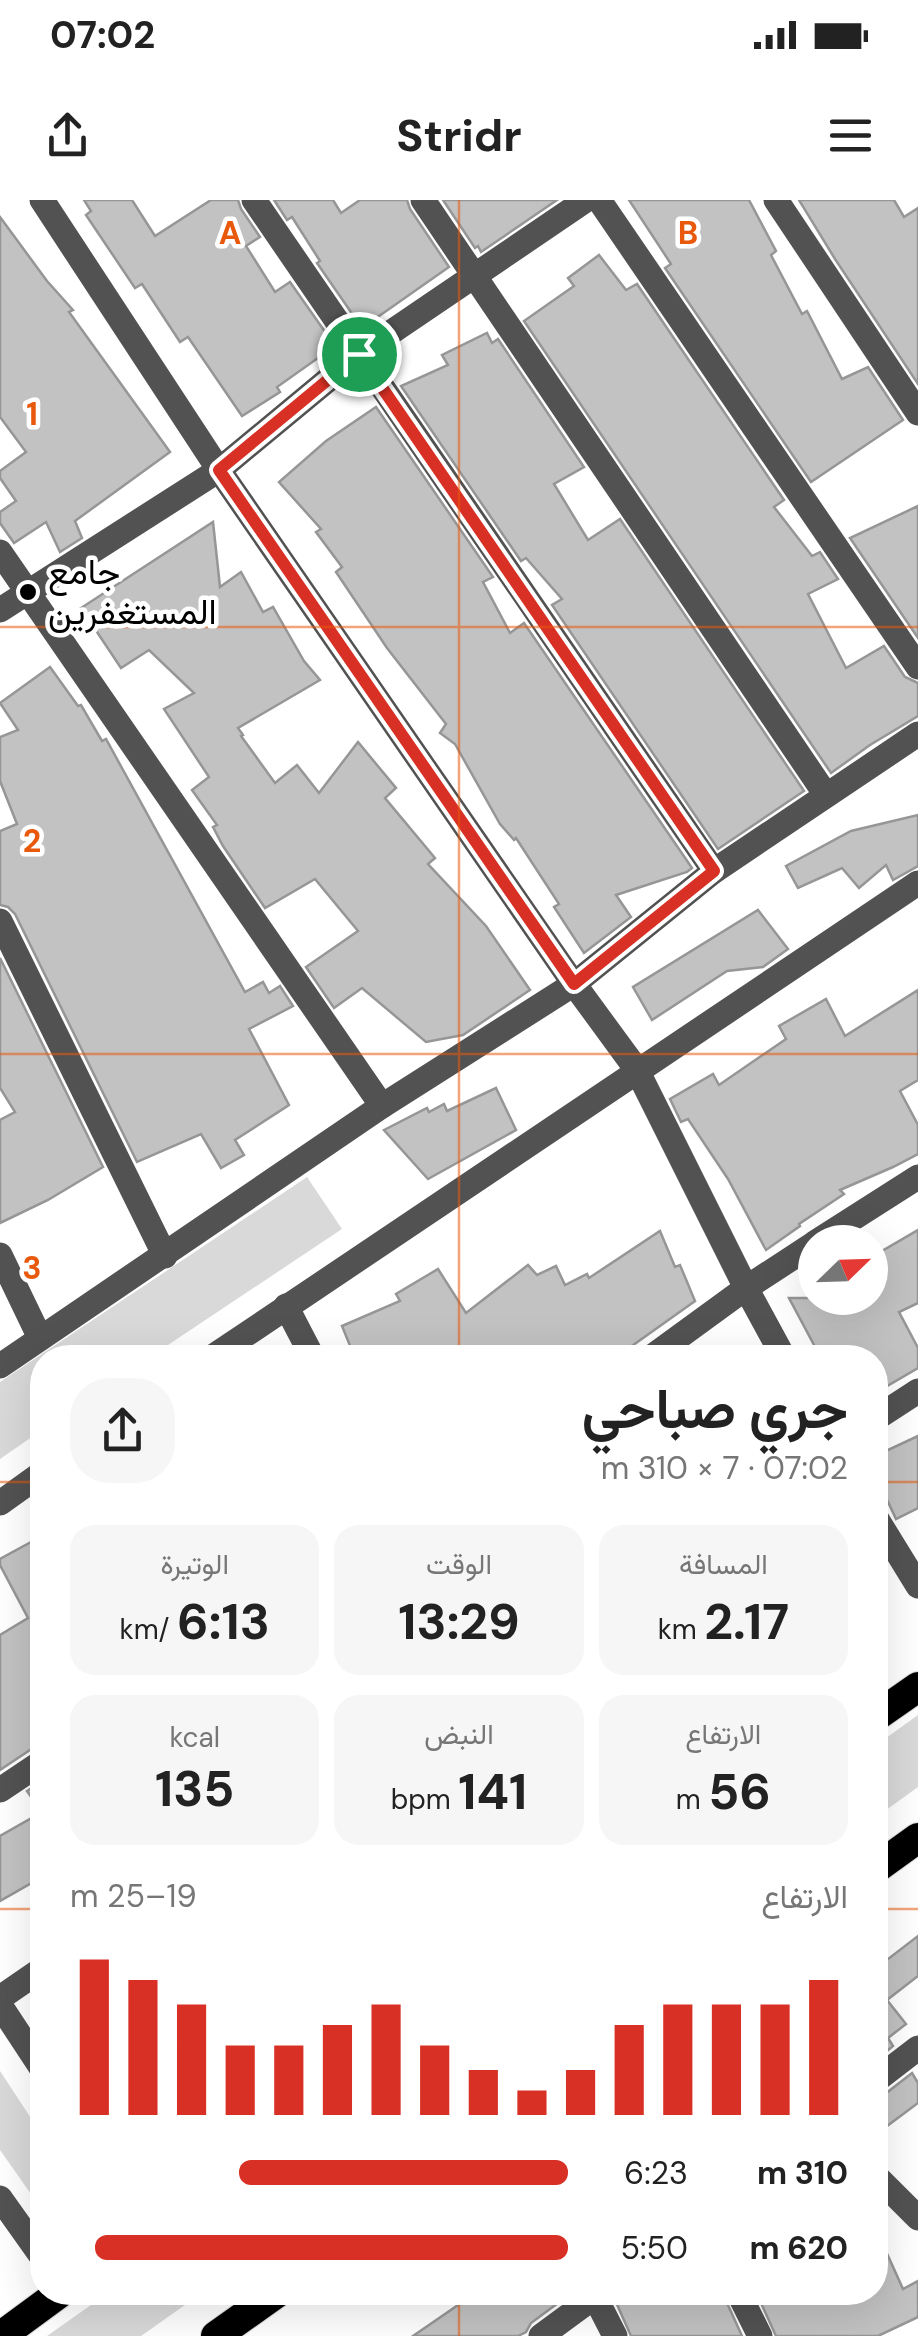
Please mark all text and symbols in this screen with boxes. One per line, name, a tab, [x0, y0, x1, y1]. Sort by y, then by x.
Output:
text: 07:02	[50, 10, 155, 60]
text: Stridr	[396, 106, 522, 165]
icon: share	[40, 108, 95, 163]
icon: menu	[823, 108, 878, 163]
text: A	[219, 212, 241, 254]
text: B	[678, 212, 698, 254]
pin	[317, 312, 402, 397]
icon: arrive	[332, 327, 387, 382]
text: 1	[26, 393, 38, 435]
place label: جامع المستغفرين	[48, 549, 217, 635]
marker: جامع المستغفرين	[17, 581, 39, 603]
text: 2	[23, 820, 41, 862]
north arrow	[798, 1225, 888, 1315]
map controls	[798, 1225, 888, 1315]
text: 3	[22, 1247, 42, 1289]
text: جري صباحي	[582, 1373, 848, 1445]
button: share	[70, 1378, 175, 1483]
text: 07:02 · 7 × 310 m	[601, 1447, 848, 1489]
text: الوتيرة	[160, 1546, 229, 1583]
text: الوقت	[426, 1546, 492, 1583]
text: المسافة	[679, 1546, 768, 1583]
text: 6:13	[177, 1589, 270, 1655]
text: 13:29	[398, 1589, 520, 1655]
text: 2.17	[704, 1589, 789, 1655]
text: /km	[120, 1611, 177, 1648]
text: km	[658, 1611, 704, 1648]
text: النبض	[424, 1716, 494, 1753]
text: الارتفاع	[685, 1716, 761, 1753]
text: kcal	[169, 1719, 220, 1756]
text: 135	[155, 1756, 234, 1822]
text: 141	[458, 1759, 527, 1825]
text: 56	[708, 1759, 771, 1825]
text: bpm	[391, 1781, 458, 1818]
text: m	[676, 1781, 708, 1818]
text: 19–25 m	[70, 1875, 197, 1917]
text: الارتفاع	[761, 1876, 848, 1918]
text: 6:23	[624, 2152, 688, 2194]
text: 310 m	[757, 2152, 848, 2194]
text: 5:50	[621, 2227, 688, 2269]
text: 620 m	[750, 2227, 848, 2269]

